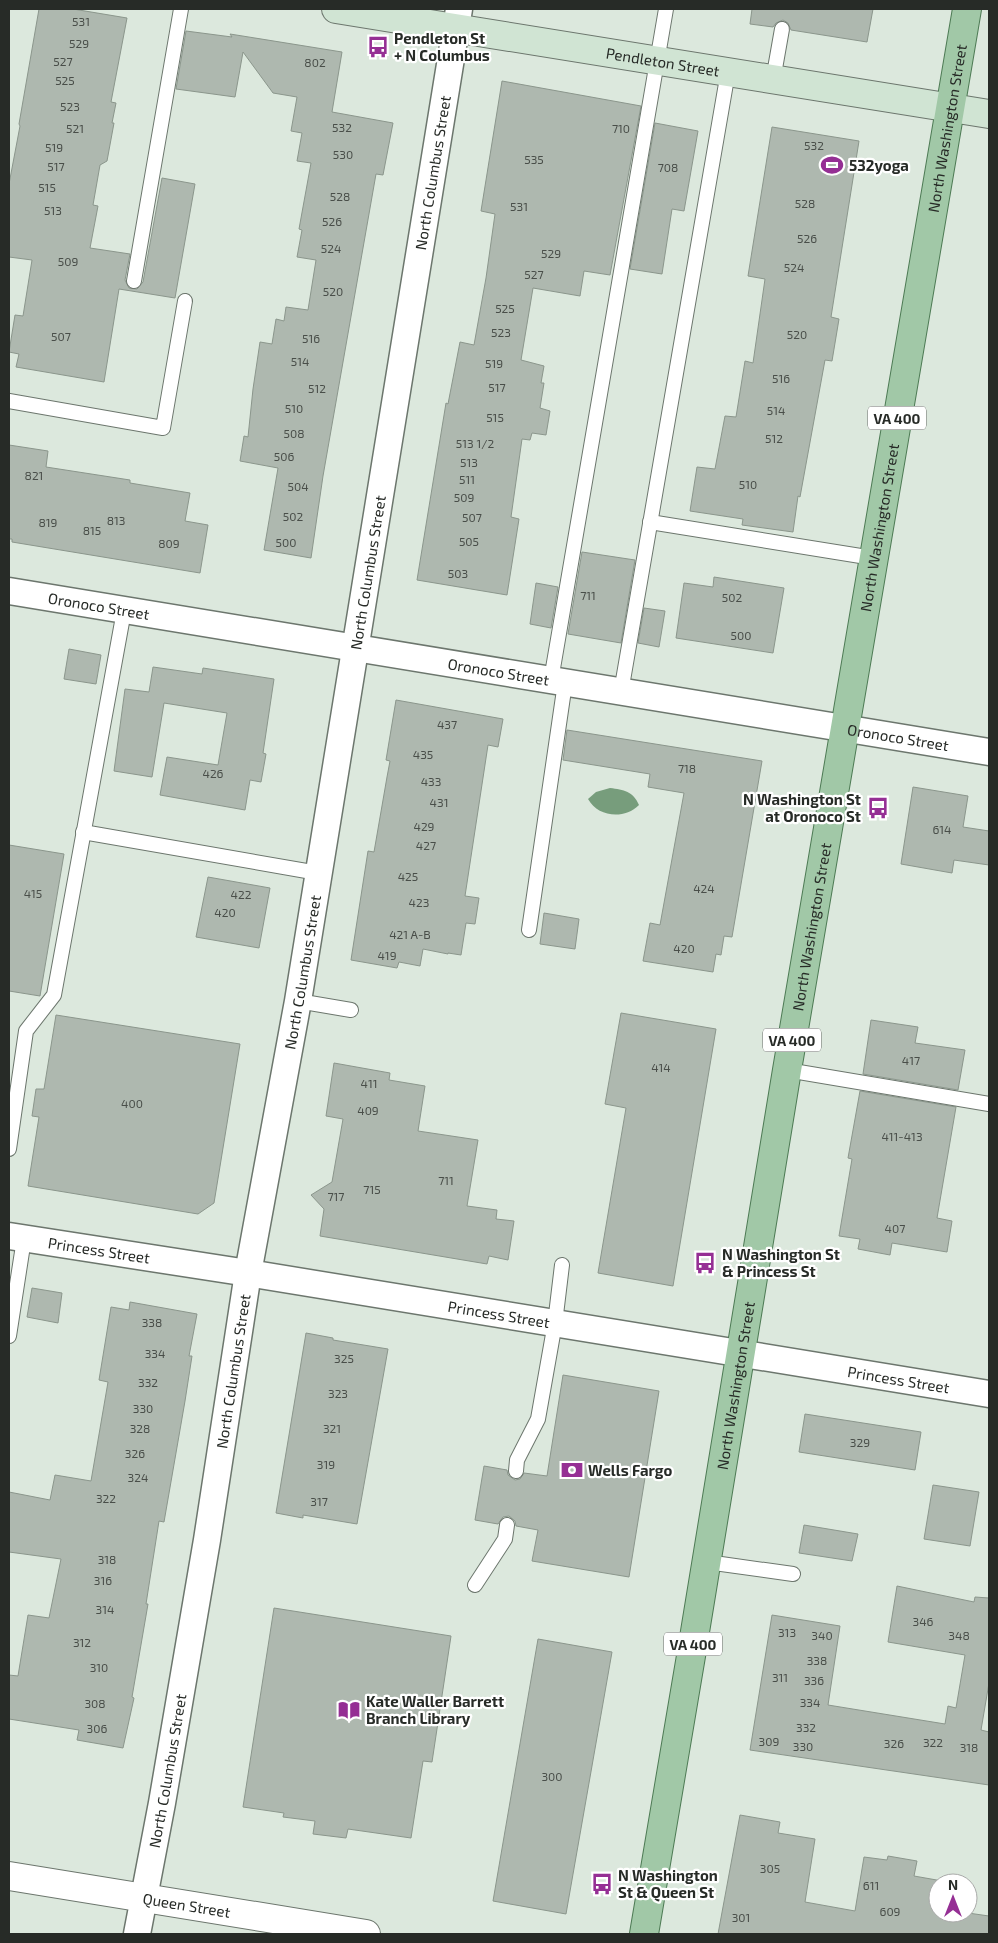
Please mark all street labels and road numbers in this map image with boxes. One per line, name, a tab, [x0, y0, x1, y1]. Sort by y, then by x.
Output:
street label: North Washington Street	[924, 43, 970, 214]
street label: Pendleton Street	[605, 44, 721, 80]
street label: North Columbus Street	[411, 94, 454, 251]
road number: VA 400	[868, 406, 926, 429]
street label: North Washington Street	[856, 442, 902, 613]
street label: North Columbus Street	[346, 494, 389, 651]
street label: Oronoco Street	[47, 589, 151, 623]
street label: Oronoco Street	[446, 654, 551, 689]
street label: Oronoco Street	[846, 720, 950, 754]
street label: North Washington Street	[788, 841, 834, 1012]
street label: North Columbus Street	[280, 894, 324, 1051]
road number: VA 400	[763, 1028, 821, 1052]
street label: Princess Street	[47, 1233, 151, 1267]
street label: North Columbus Street	[212, 1292, 254, 1450]
street label: Princess Street	[447, 1297, 551, 1331]
street label: North Washington Street	[713, 1300, 758, 1471]
street label: Princess Street	[846, 1362, 951, 1396]
road number: VA 400	[664, 1632, 722, 1656]
street label: North Columbus Street	[145, 1692, 190, 1849]
street label: Queen Street	[141, 1889, 232, 1921]

